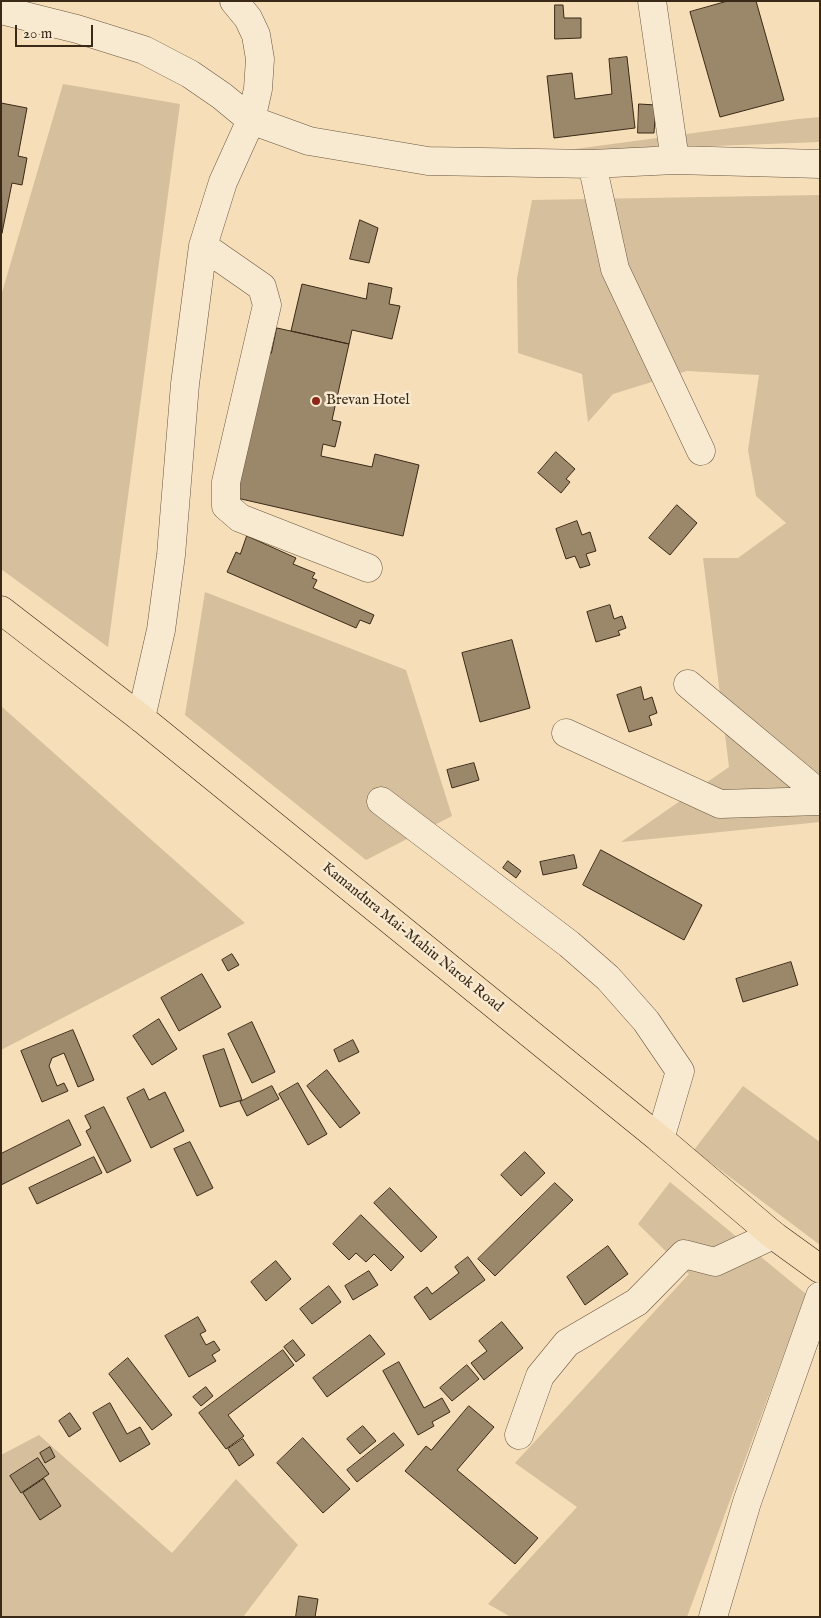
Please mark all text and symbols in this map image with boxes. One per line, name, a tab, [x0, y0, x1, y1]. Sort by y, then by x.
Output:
scale bar	[18, 15, 95, 47]
text: 20 m	[23, 24, 52, 43]
place label: Brevan Hotel	[326, 392, 410, 410]
marker: Brevan Hotel	[310, 395, 322, 407]
street label: Kamandura Mai-Mahiu Narok Road	[318, 859, 506, 1017]

